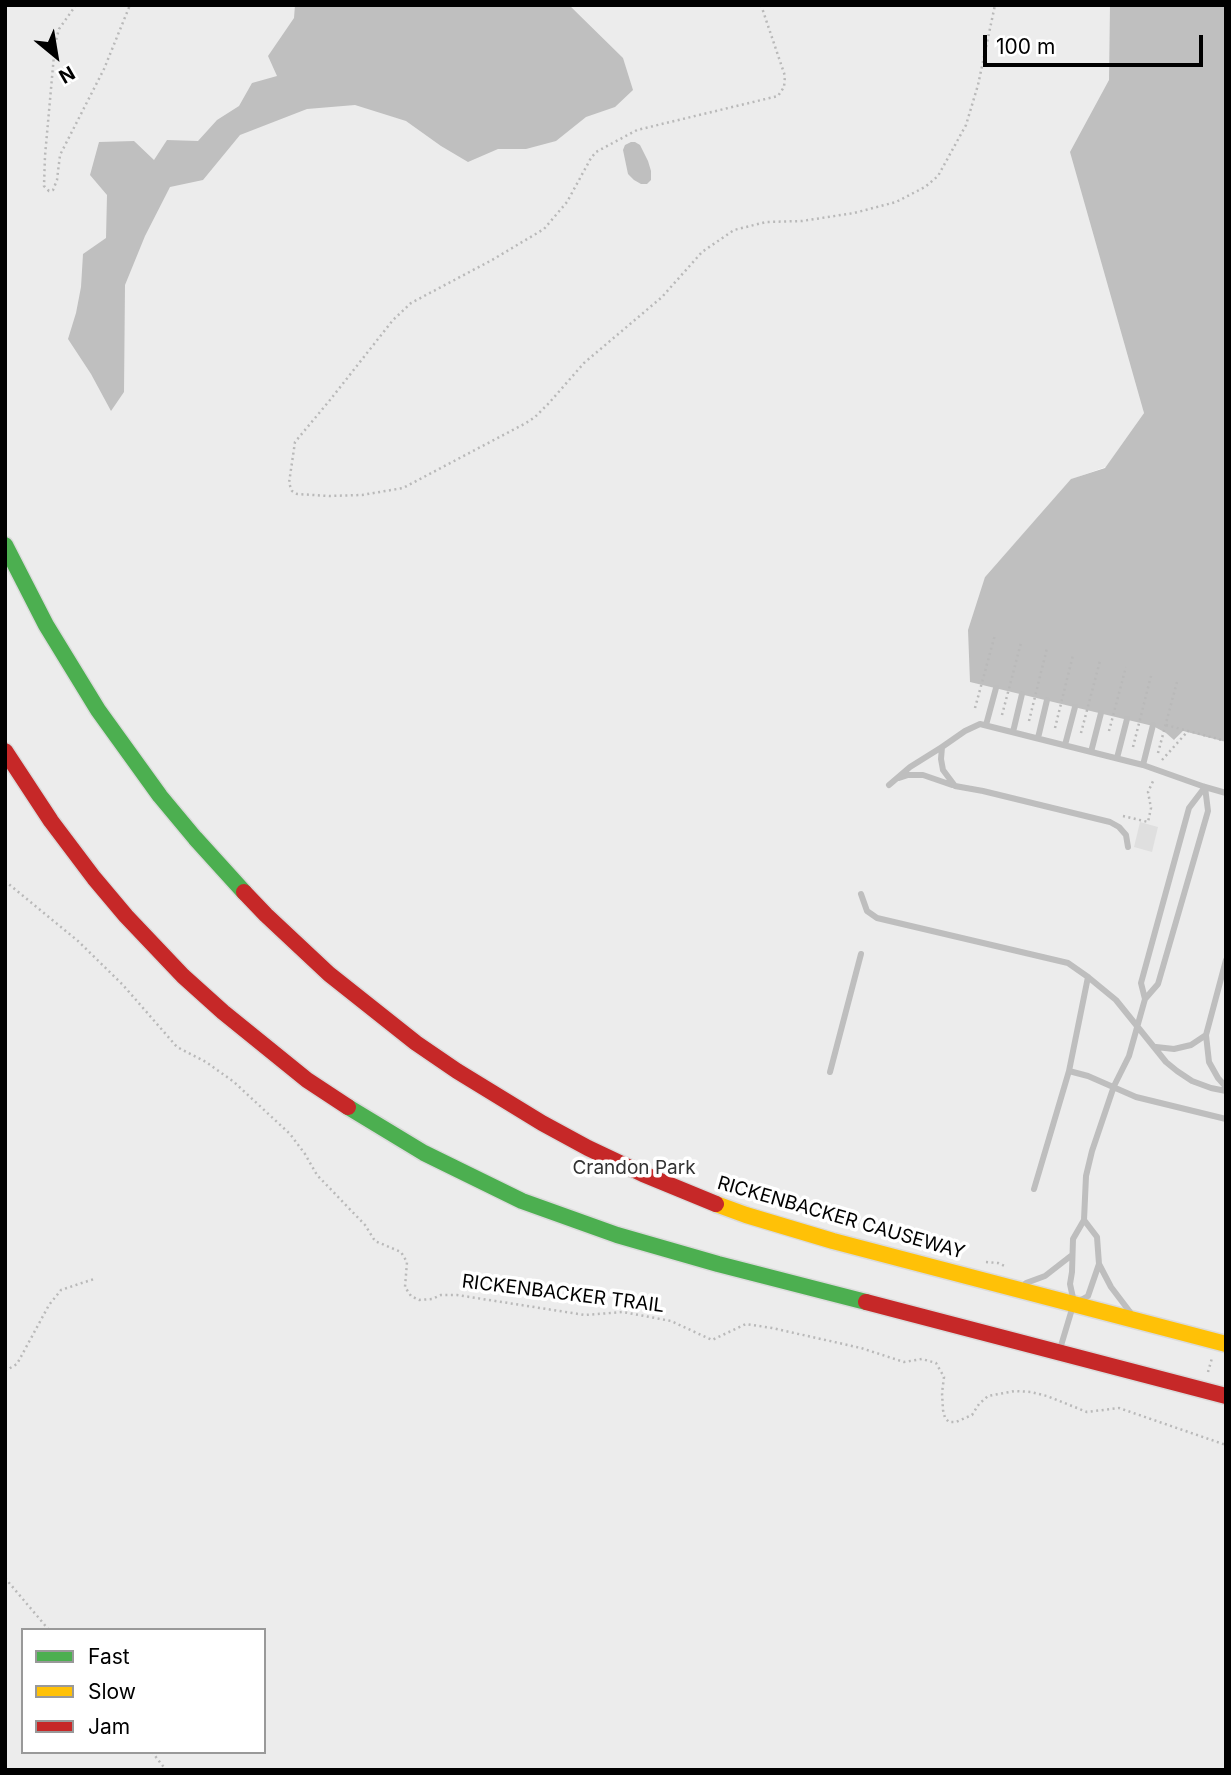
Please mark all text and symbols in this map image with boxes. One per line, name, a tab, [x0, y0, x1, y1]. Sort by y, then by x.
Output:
north arrow	[21, 21, 91, 91]
scale bar	[986, 21, 1206, 65]
text: 100 m	[996, 34, 1055, 59]
text: N	[55, 61, 79, 88]
park label: Crandon Park	[572, 1157, 696, 1179]
street label: RICKENBACKER CAUSEWAY	[715, 1172, 967, 1264]
street label: RICKENBACKER TRAIL	[461, 1270, 665, 1318]
legend	[21, 1628, 266, 1754]
text: Fast	[88, 1644, 130, 1669]
text: Slow	[88, 1679, 136, 1704]
text: Jam	[88, 1714, 130, 1739]

